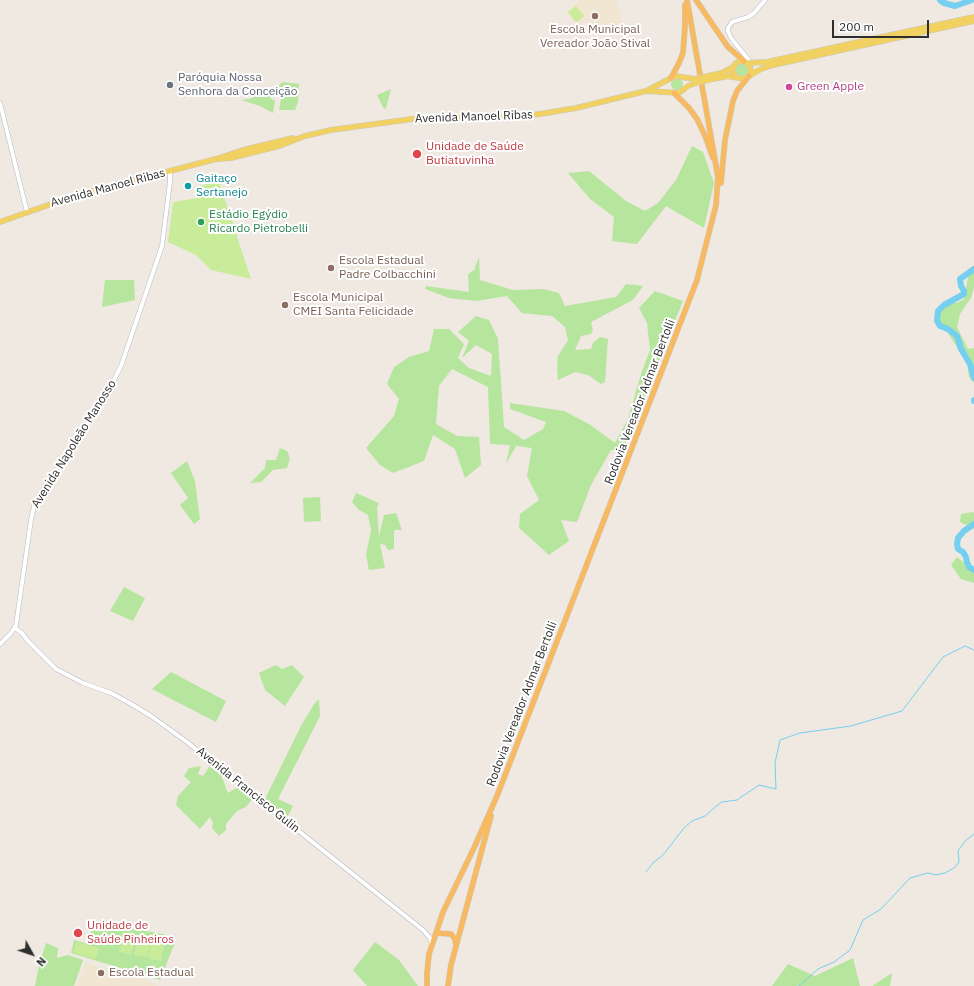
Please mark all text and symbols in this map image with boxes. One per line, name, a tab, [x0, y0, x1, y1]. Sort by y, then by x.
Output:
marker: Escola Municipal Vereador João Stival	[590, 11, 600, 21]
scale bar	[834, 12, 931, 38]
text: 200 m	[839, 19, 874, 34]
place label: Escola Municipal Vereador João Stival	[540, 23, 650, 51]
place label: Paróquia Nossa Senhora da Conceição	[178, 71, 297, 99]
marker: Paróquia Nossa Senhora da Conceição	[165, 80, 175, 90]
place label: Green Apple	[797, 80, 864, 94]
marker: Green Apple	[784, 82, 794, 92]
street label: Avenida Manoel Ribas	[415, 108, 533, 126]
place label: Unidade de Saúde Butiatuvinha	[426, 140, 524, 168]
marker: Unidade de Saúde Butiatuvinha	[411, 148, 423, 160]
street label: Avenida Manoel Ribas	[49, 166, 167, 210]
place label: Gaitaço Sertanejo	[196, 172, 248, 200]
marker: Gaitaço Sertanejo	[183, 181, 193, 191]
place label: Estádio Egýdio Ricardo Pietrobelli	[209, 208, 308, 236]
marker: Estádio Egýdio Ricardo Pietrobelli	[196, 217, 206, 227]
place label: Escola Estadual Padre Colbacchini	[339, 254, 436, 282]
marker: Escola Estadual Padre Colbacchini	[326, 263, 336, 273]
place label: Escola Municipal CMEI Santa Felicidade	[293, 291, 414, 319]
marker: Escola Municipal CMEI Santa Felicidade	[280, 300, 290, 310]
street label: Rodovia Vereador Admar Bertolli	[602, 317, 678, 487]
street label: Avenida Napoleão Manosso	[29, 377, 119, 511]
street label: Rodovia Vereador Admar Bertolli	[484, 619, 560, 789]
street label: Avenida Francisco Gulin	[194, 744, 302, 836]
place label: Unidade de Saúde Pinheiros	[87, 919, 174, 947]
marker: Unidade de Saúde Pinheiros	[72, 927, 84, 939]
north arrow	[12, 934, 52, 974]
text: N	[33, 954, 49, 969]
place label: Escola Estadual	[109, 966, 194, 980]
marker: Escola Estadual	[96, 968, 106, 978]

